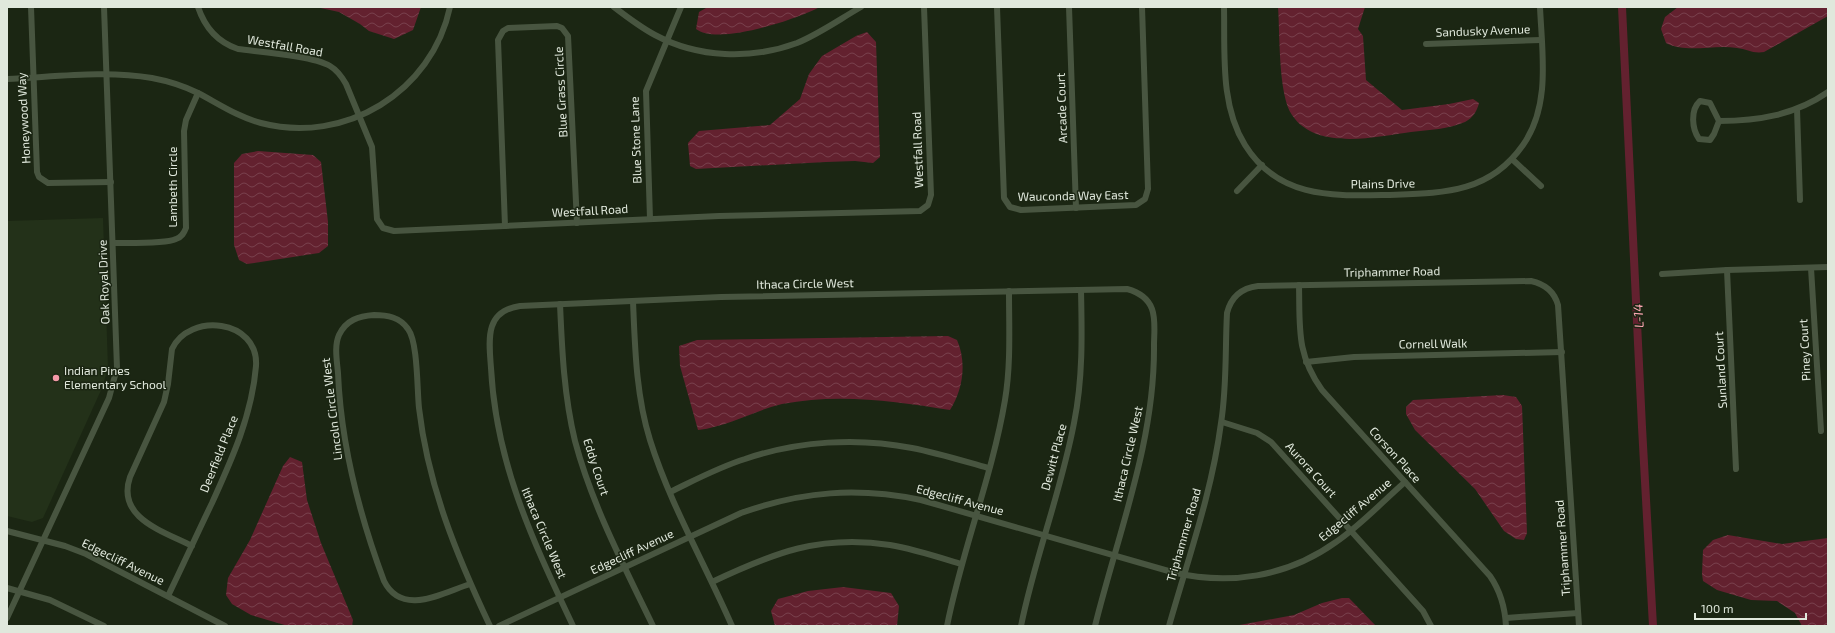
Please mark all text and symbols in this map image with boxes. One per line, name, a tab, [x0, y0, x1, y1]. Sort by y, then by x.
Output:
street label: Sandusky Avenue	[1435, 21, 1531, 39]
street label: Westfall Road	[246, 31, 324, 59]
street label: Blue Grass Circle	[551, 46, 569, 138]
street label: Honeywood Way	[14, 71, 32, 164]
street label: Arcade Court	[1053, 72, 1069, 143]
street label: Blue Stone Lane	[626, 96, 644, 184]
street label: Westfall Road	[909, 112, 925, 189]
street label: Lambeth Circle	[165, 146, 179, 228]
street label: Plains Drive	[1351, 175, 1415, 191]
street label: Wauconda Way East	[1017, 187, 1129, 203]
street label: Westfall Road	[551, 201, 629, 219]
street label: Oak Royal Drive	[95, 239, 111, 325]
street label: Triphammer Road	[1344, 263, 1440, 279]
street label: Ithaca Circle West	[756, 275, 854, 291]
water label: L-14	[1629, 303, 1647, 329]
street label: Piney Court	[1795, 318, 1813, 381]
street label: Sunland Court	[1711, 331, 1729, 409]
street label: Cornell Walk	[1398, 335, 1467, 351]
street label: Lincoln Circle West	[318, 357, 344, 461]
place label: Indian Pines Elementary School	[64, 363, 167, 391]
marker: Indian Pines Elementary School	[51, 373, 61, 383]
street label: Ithaca Circle West	[1109, 404, 1145, 503]
street label: Deerfield Place	[196, 413, 240, 494]
street label: Dewitt Place	[1037, 422, 1069, 492]
street label: Corson Place	[1367, 423, 1425, 485]
street label: Eddy Court	[581, 436, 613, 497]
street label: Aurora Court	[1283, 439, 1341, 500]
street label: Edgecliff Avenue	[1315, 475, 1393, 544]
street label: Edgecliff Avenue	[915, 481, 1006, 517]
street label: Ithaca Circle West	[519, 485, 571, 581]
street label: Triphammer Road	[1163, 486, 1203, 583]
street label: Triphammer Road	[1552, 499, 1572, 597]
street label: Edgecliff Avenue	[588, 526, 675, 577]
street label: Edgecliff Avenue	[80, 535, 167, 587]
scale bar	[1695, 595, 1806, 621]
text: 100 m	[1701, 601, 1733, 615]

